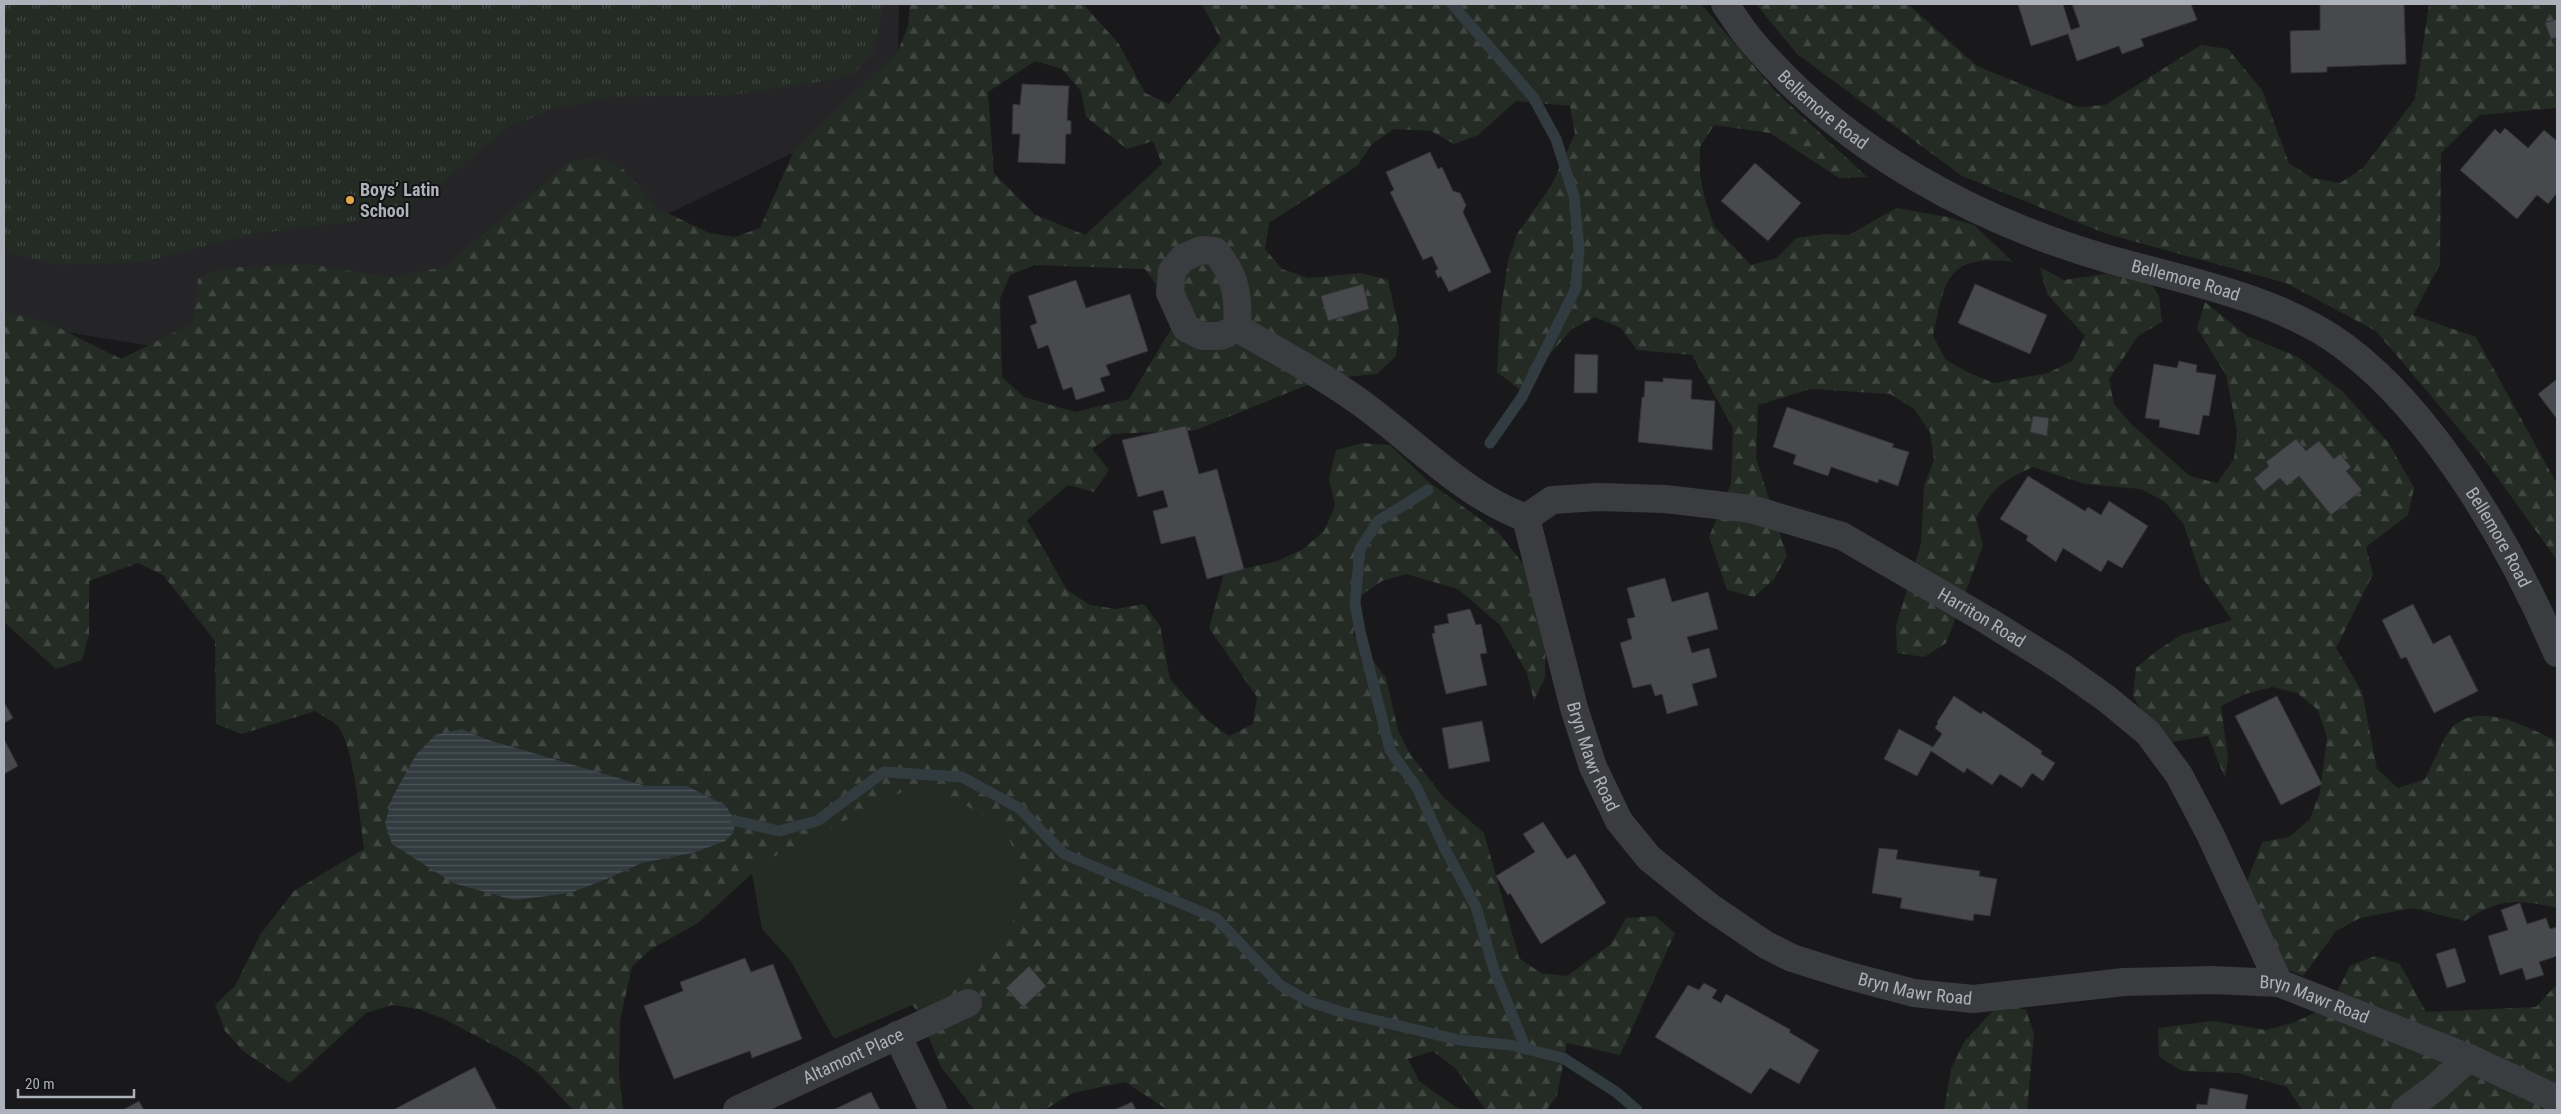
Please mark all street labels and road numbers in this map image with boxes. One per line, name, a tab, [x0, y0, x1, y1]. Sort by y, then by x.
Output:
street label: Bellemore Road	[1774, 66, 1872, 153]
street label: Bellemore Road	[2129, 255, 2243, 305]
street label: Bellemore Road	[2462, 483, 2536, 591]
street label: Harriton Road	[1934, 583, 2029, 652]
street label: Bryn Mawr Road	[1563, 700, 1624, 814]
street label: Bryn Mawr Road	[1856, 968, 1973, 1009]
street label: Bryn Mawr Road	[2259, 971, 2372, 1028]
street label: Altamont Place	[799, 1023, 907, 1088]

